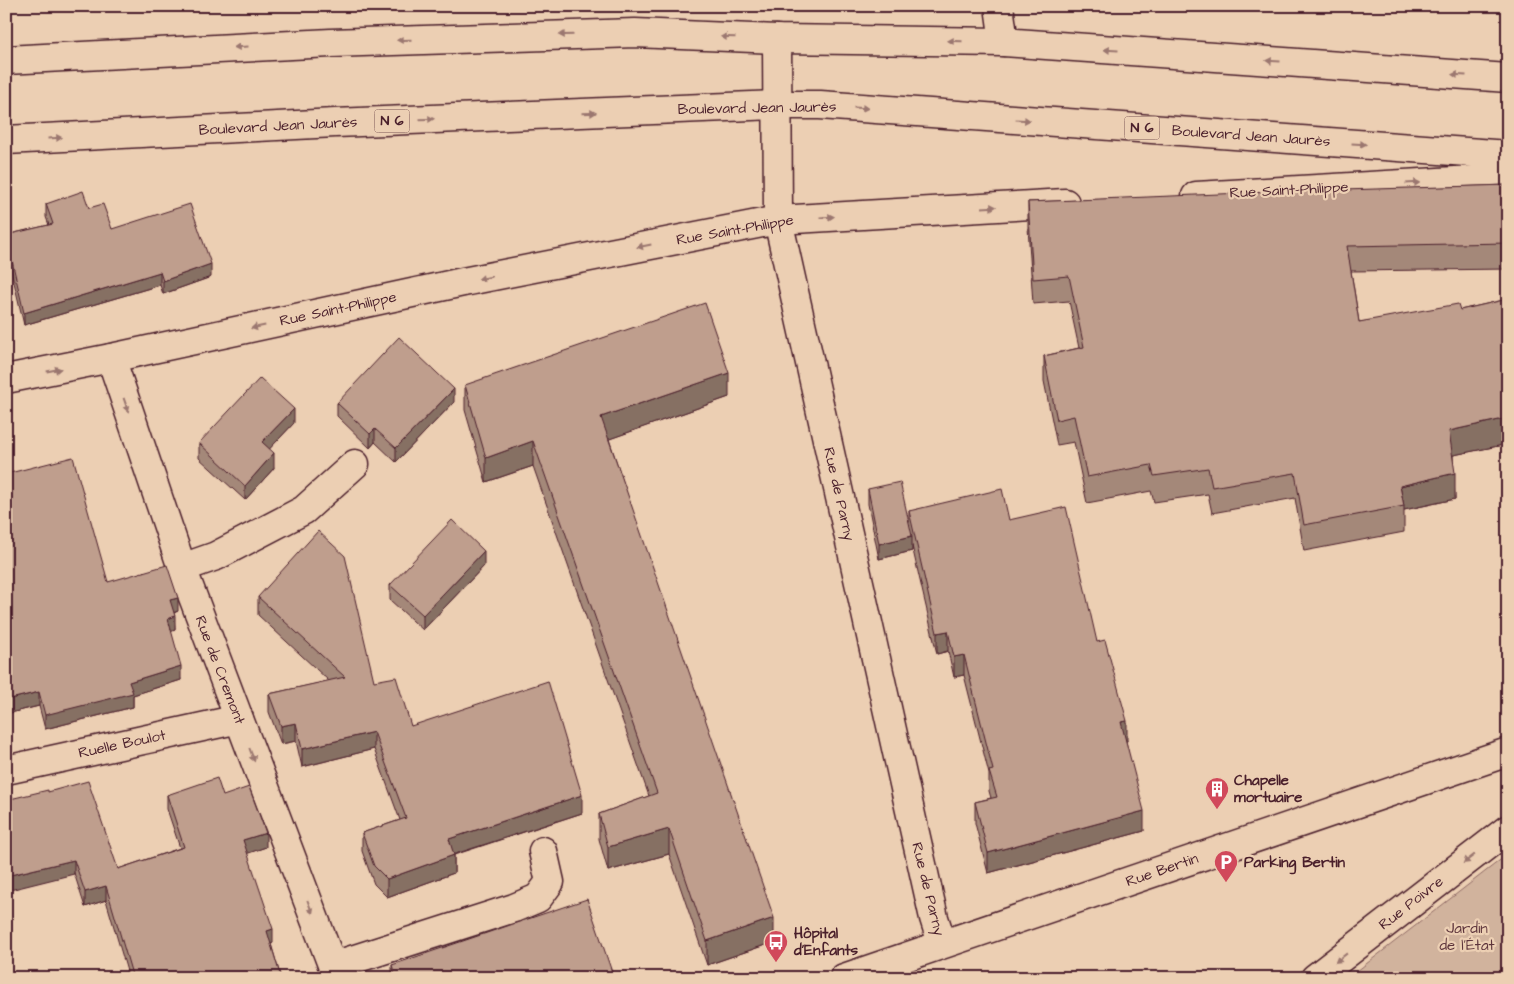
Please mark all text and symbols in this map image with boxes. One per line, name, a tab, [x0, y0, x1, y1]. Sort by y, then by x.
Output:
one-way arrow	[558, 32, 574, 40]
one-way arrow	[720, 33, 736, 41]
one-way arrow	[395, 37, 411, 45]
one-way arrow	[947, 37, 963, 45]
one-way arrow	[233, 44, 249, 52]
one-way arrow	[1103, 45, 1119, 53]
one-way arrow	[1265, 57, 1281, 65]
one-way arrow	[1451, 70, 1467, 78]
street label: Boulevard Jean Jaurès	[677, 96, 837, 120]
one-way arrow	[853, 105, 869, 113]
one-way arrow	[582, 108, 598, 116]
road number: N 6	[374, 110, 410, 132]
street label: Boulevard Jean Jaurès	[198, 111, 358, 141]
one-way arrow	[419, 115, 435, 123]
one-way arrow	[1015, 116, 1031, 124]
road number: N 6	[1124, 116, 1160, 140]
street label: Boulevard Jean Jaurès	[1171, 120, 1331, 152]
one-way arrow	[47, 133, 63, 141]
one-way arrow	[1352, 140, 1368, 148]
street label: Rue Saint-Philippe	[1229, 176, 1349, 204]
one-way arrow	[1405, 179, 1421, 187]
one-way arrow	[981, 203, 997, 211]
street label: Rue Saint-Philippe	[675, 209, 795, 251]
one-way arrow	[819, 212, 835, 220]
one-way arrow	[637, 242, 652, 250]
one-way arrow	[477, 274, 492, 282]
street label: Rue Saint-Philippe	[278, 286, 398, 332]
one-way arrow	[249, 323, 265, 331]
one-way arrow	[46, 365, 62, 373]
one-way arrow	[123, 397, 131, 412]
street label: Rue de Parny	[817, 445, 860, 543]
street label: Rue de Cremont	[190, 613, 250, 727]
street label: Ruelle Boulot	[76, 724, 168, 764]
one-way arrow	[249, 748, 257, 762]
place label: Chapelle mortuaire	[1234, 770, 1302, 808]
building icon: Chapelle mortuaire	[1204, 776, 1230, 810]
street label: Rue de Parny	[905, 840, 950, 938]
street label: Rue Bertin	[1123, 848, 1201, 892]
parking icon: Parking Bertin	[1213, 849, 1239, 883]
place label: Parking Bertin	[1244, 852, 1346, 875]
one-way arrow	[1463, 853, 1476, 864]
street label: Rue Poivre	[1374, 871, 1448, 935]
one-way arrow	[306, 900, 314, 915]
park label: Jardin de l'État	[1439, 918, 1495, 956]
place label: Hôpital d'Enfants	[793, 923, 859, 961]
bus stop icon: Hôpital d'Enfants	[763, 929, 789, 963]
one-way arrow	[1334, 953, 1347, 963]

